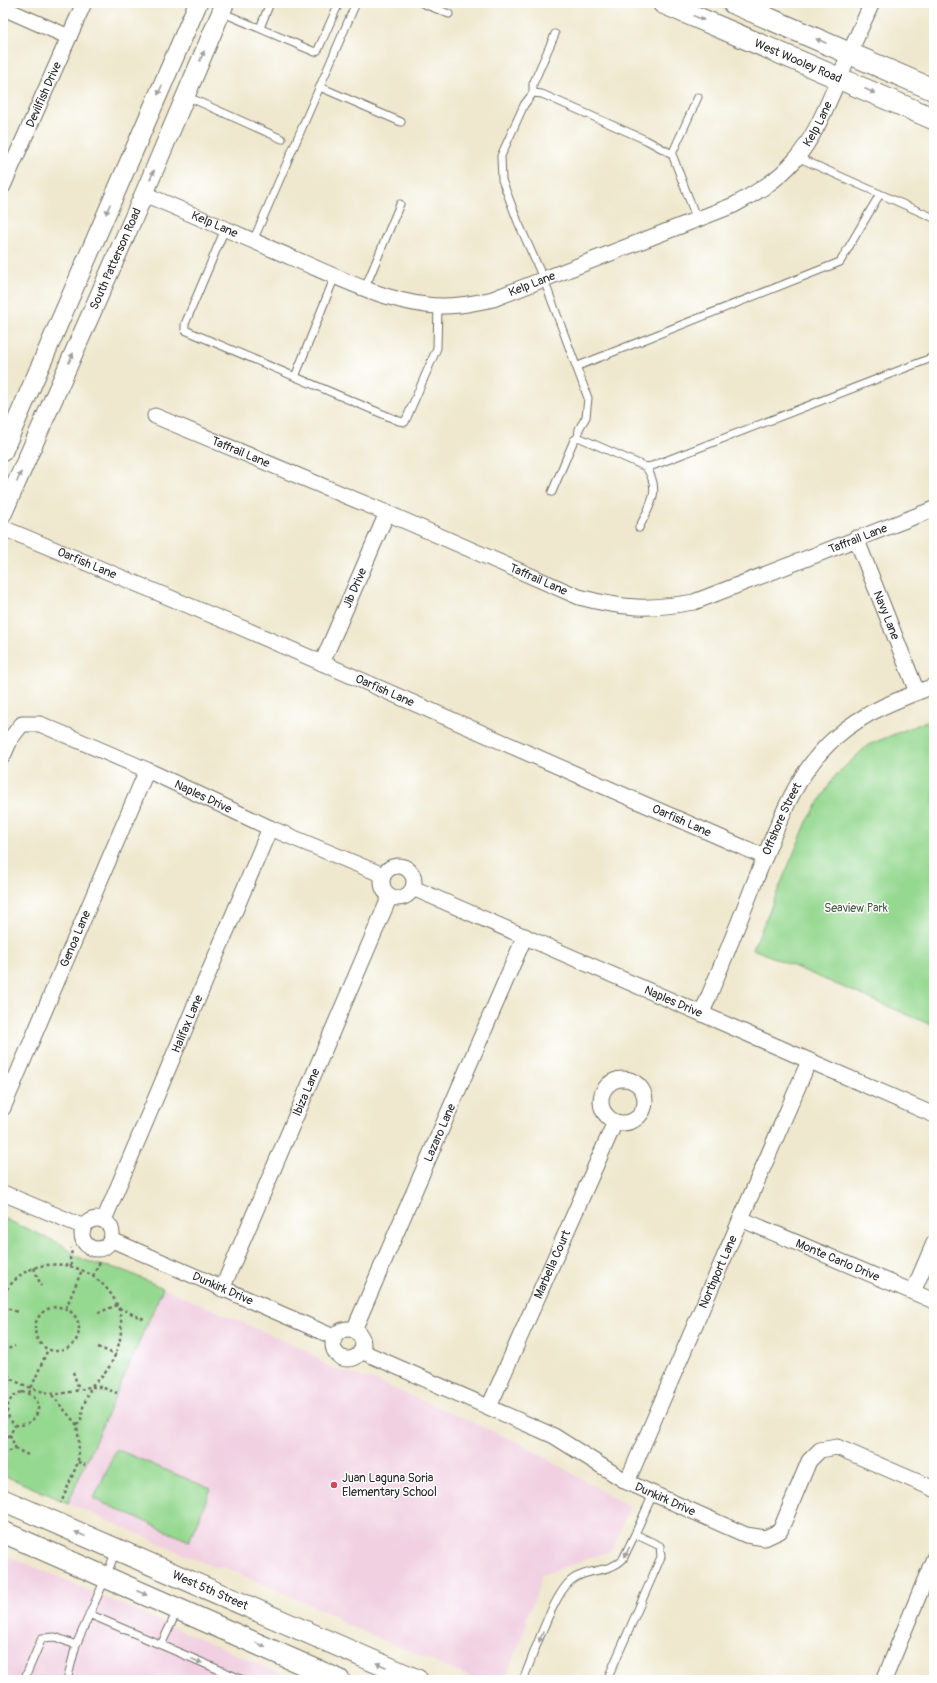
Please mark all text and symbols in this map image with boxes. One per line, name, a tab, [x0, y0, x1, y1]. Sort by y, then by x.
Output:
one-way arrow	[694, 15, 705, 21]
street label: West Wooley Road	[752, 36, 844, 87]
one-way arrow	[816, 38, 827, 44]
one-way arrow	[200, 49, 206, 61]
street label: Devilfish Drive	[23, 60, 65, 130]
one-way arrow	[157, 85, 163, 96]
one-way arrow	[865, 88, 876, 94]
street label: Kelp Lane	[800, 99, 836, 150]
one-way arrow	[149, 169, 155, 181]
one-way arrow	[105, 204, 111, 216]
street label: South Patterson Road	[87, 206, 145, 312]
street label: Kelp Lane	[189, 208, 240, 241]
street label: Kelp Lane	[506, 268, 558, 300]
one-way arrow	[68, 353, 74, 364]
street label: Taffrail Lane	[209, 434, 272, 471]
one-way arrow	[16, 472, 22, 483]
street label: Taffrail Lane	[827, 521, 889, 557]
street label: Oarfish Lane	[55, 544, 119, 583]
street label: Taffrail Lane	[507, 561, 570, 599]
street label: Jib Drive	[340, 566, 370, 610]
street label: Navy Lane	[870, 589, 903, 642]
street label: Oarfish Lane	[353, 671, 417, 710]
street label: Naples Drive	[172, 777, 234, 817]
street label: Offshore Street	[759, 780, 805, 857]
street label: Oarfish Lane	[650, 801, 713, 840]
park label: Seaview Park	[824, 901, 888, 916]
street label: Genoa Lane	[57, 908, 94, 970]
street label: Naples Drive	[642, 983, 705, 1021]
street label: Halifax Lane	[169, 993, 206, 1055]
street label: Ibiza Lane	[290, 1066, 323, 1119]
street label: Lazaro Lane	[421, 1101, 459, 1164]
street label: Marbella Court	[531, 1228, 574, 1301]
street label: Northport Lane	[696, 1233, 741, 1311]
street label: Monte Carlo Drive	[793, 1236, 882, 1285]
street label: Dunkirk Drive	[190, 1269, 255, 1309]
place label: Juan Laguna Soria Elementary School	[342, 1471, 437, 1500]
street label: Dunkirk Drive	[632, 1479, 698, 1520]
marker: Juan Laguna Soria Elementary School	[329, 1480, 339, 1490]
one-way arrow	[75, 1531, 86, 1537]
one-way arrow	[624, 1546, 630, 1558]
street label: West 5th Street	[170, 1568, 250, 1614]
one-way arrow	[136, 1590, 147, 1596]
one-way arrow	[538, 1631, 544, 1642]
one-way arrow	[255, 1643, 267, 1649]
one-way arrow	[191, 1657, 203, 1664]
one-way arrow	[375, 1661, 387, 1668]

